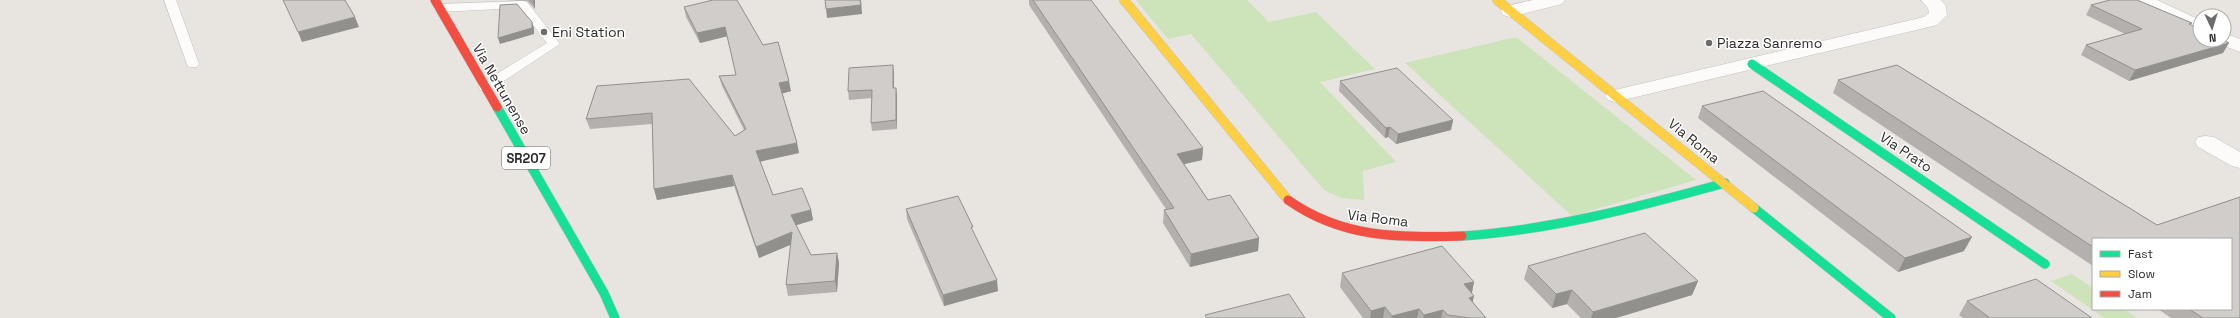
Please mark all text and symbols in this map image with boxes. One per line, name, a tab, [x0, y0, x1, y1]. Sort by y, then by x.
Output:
north arrow	[2192, 8, 2232, 48]
place label: Eni Station	[552, 23, 625, 41]
marker: Eni Station	[539, 27, 549, 37]
text: N	[2209, 31, 2217, 45]
place label: Piazza Sanremo	[1717, 34, 1822, 52]
marker: Piazza Sanremo	[1704, 38, 1714, 48]
street label: Via Nettunense	[469, 40, 535, 138]
street label: Via Roma	[1665, 115, 1723, 167]
street label: Via Prato	[1876, 128, 1936, 176]
road number: SR207	[502, 147, 550, 169]
street label: Via Roma	[1346, 205, 1410, 231]
legend	[2092, 238, 2232, 310]
text: Fast	[2128, 246, 2153, 262]
text: Slow	[2128, 266, 2155, 282]
text: Jam	[2128, 286, 2152, 302]

